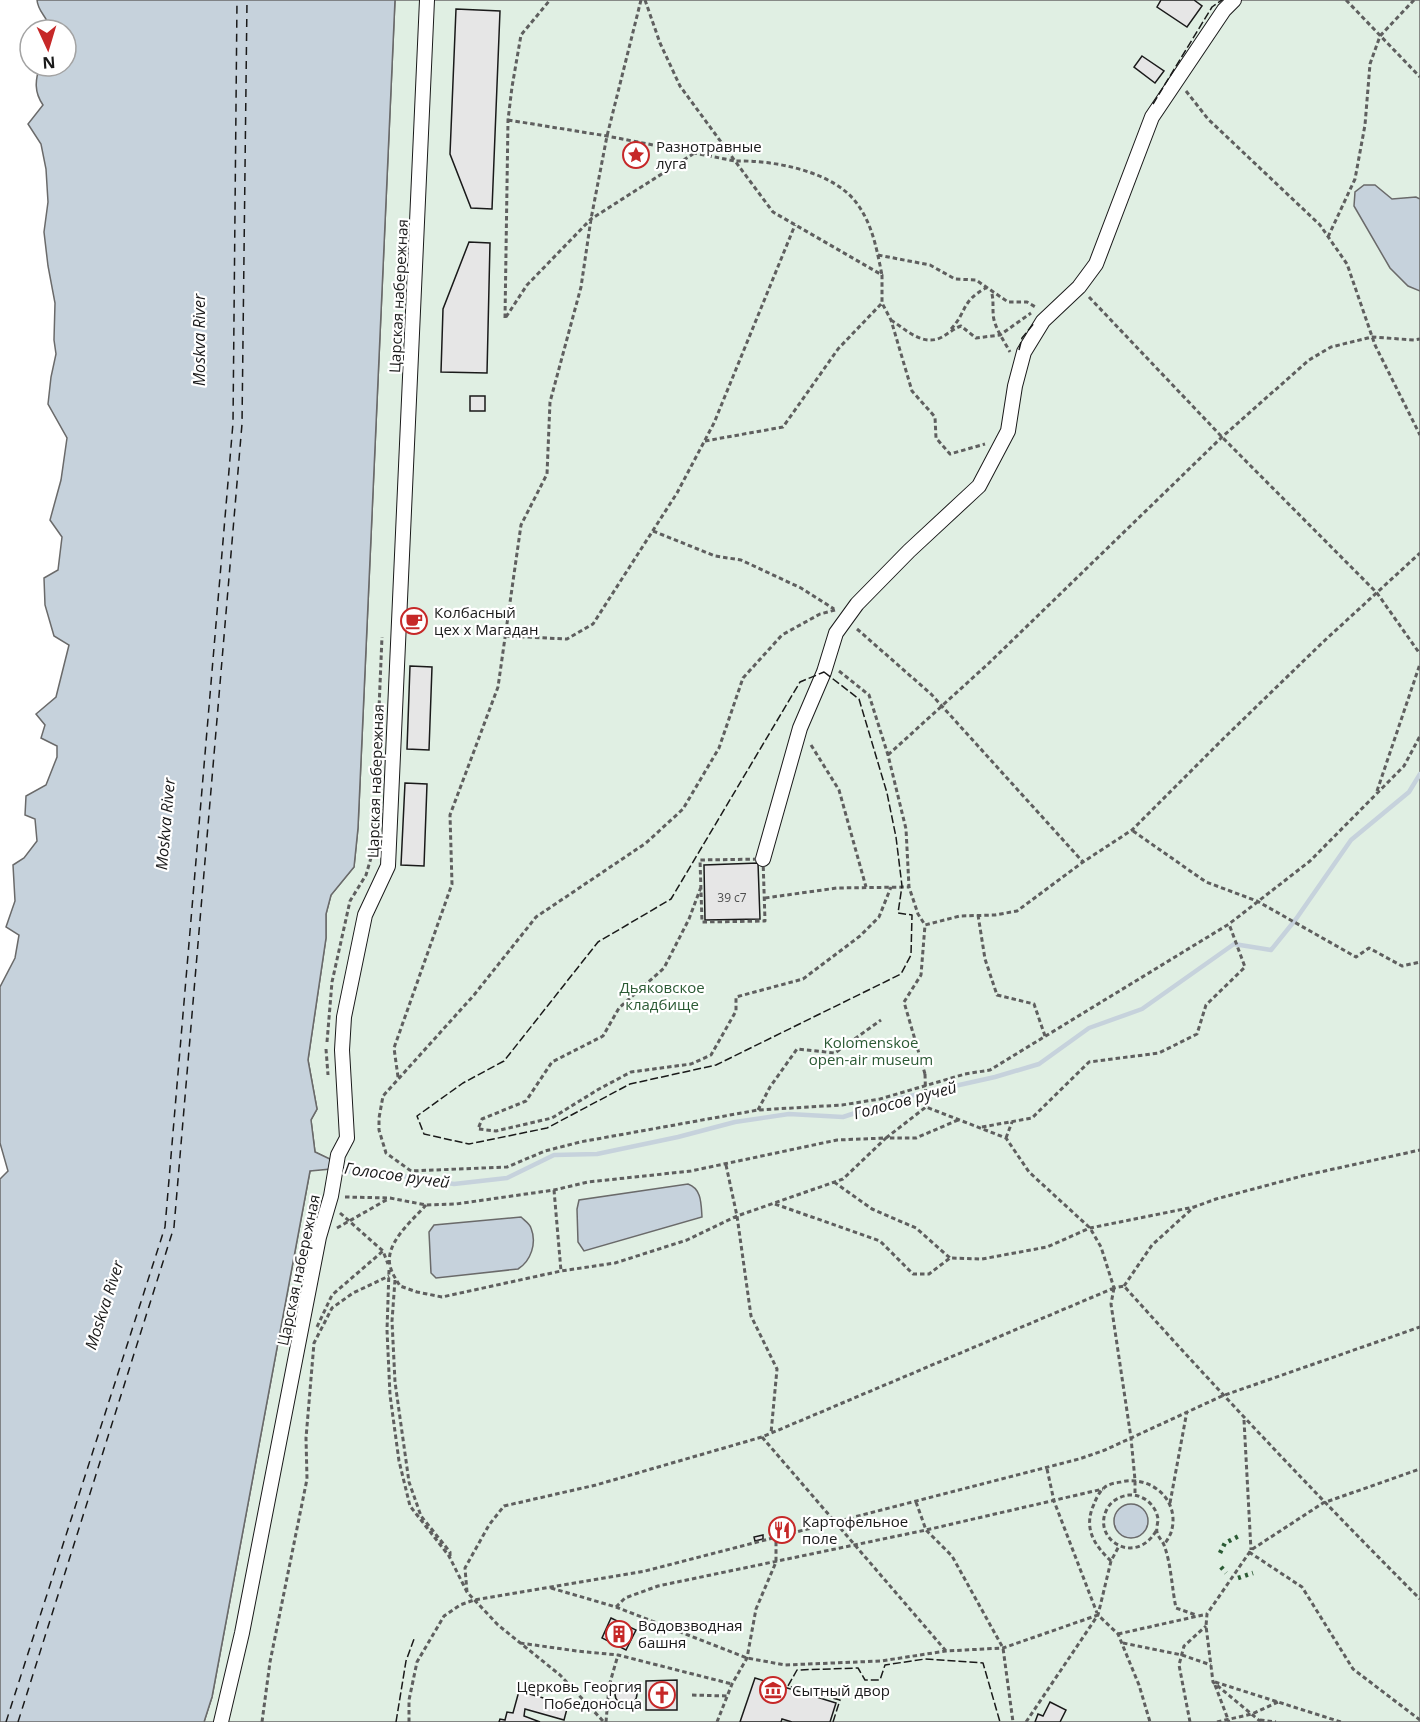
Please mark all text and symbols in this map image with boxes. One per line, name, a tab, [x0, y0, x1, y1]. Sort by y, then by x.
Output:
north arrow	[18, 18, 78, 78]
text: N	[42, 52, 56, 74]
place label: Разнотравные луга	[656, 136, 762, 173]
place icon: Разнотравные луга	[621, 140, 651, 170]
street label: Царская набережная	[384, 219, 412, 373]
water label: Moskva River	[188, 293, 210, 386]
place label: Колбасный цех x Магадан	[434, 602, 538, 639]
cafe icon: Колбасный цех x Магадан	[399, 606, 429, 636]
street label: Царская набережная	[362, 704, 388, 858]
water label: Moskva River	[150, 776, 180, 871]
house number: 39 с7	[717, 889, 747, 906]
park label: Дьяковское кладбище	[619, 977, 705, 1014]
park label: Kolomenskoe open-air museum	[809, 1032, 933, 1069]
water label: Голосов ручей	[851, 1076, 959, 1124]
water label: Голосов ручей	[343, 1157, 451, 1193]
street label: Царская набережная	[272, 1193, 324, 1347]
water label: Moskva River	[79, 1257, 129, 1352]
place label: Картофельное поле	[802, 1511, 908, 1548]
restaurant icon: Картофельное поле	[767, 1515, 797, 1545]
place label: Водовзводная башня	[638, 1615, 743, 1652]
building icon: Водовзводная башня	[604, 1619, 634, 1649]
museum icon: Сытный двор	[758, 1675, 788, 1705]
place label: Церковь Георгия Победоносца	[516, 1676, 642, 1713]
church icon: Церковь Георгия Победоносца	[647, 1680, 677, 1710]
place label: Сытный двор	[792, 1680, 890, 1700]

